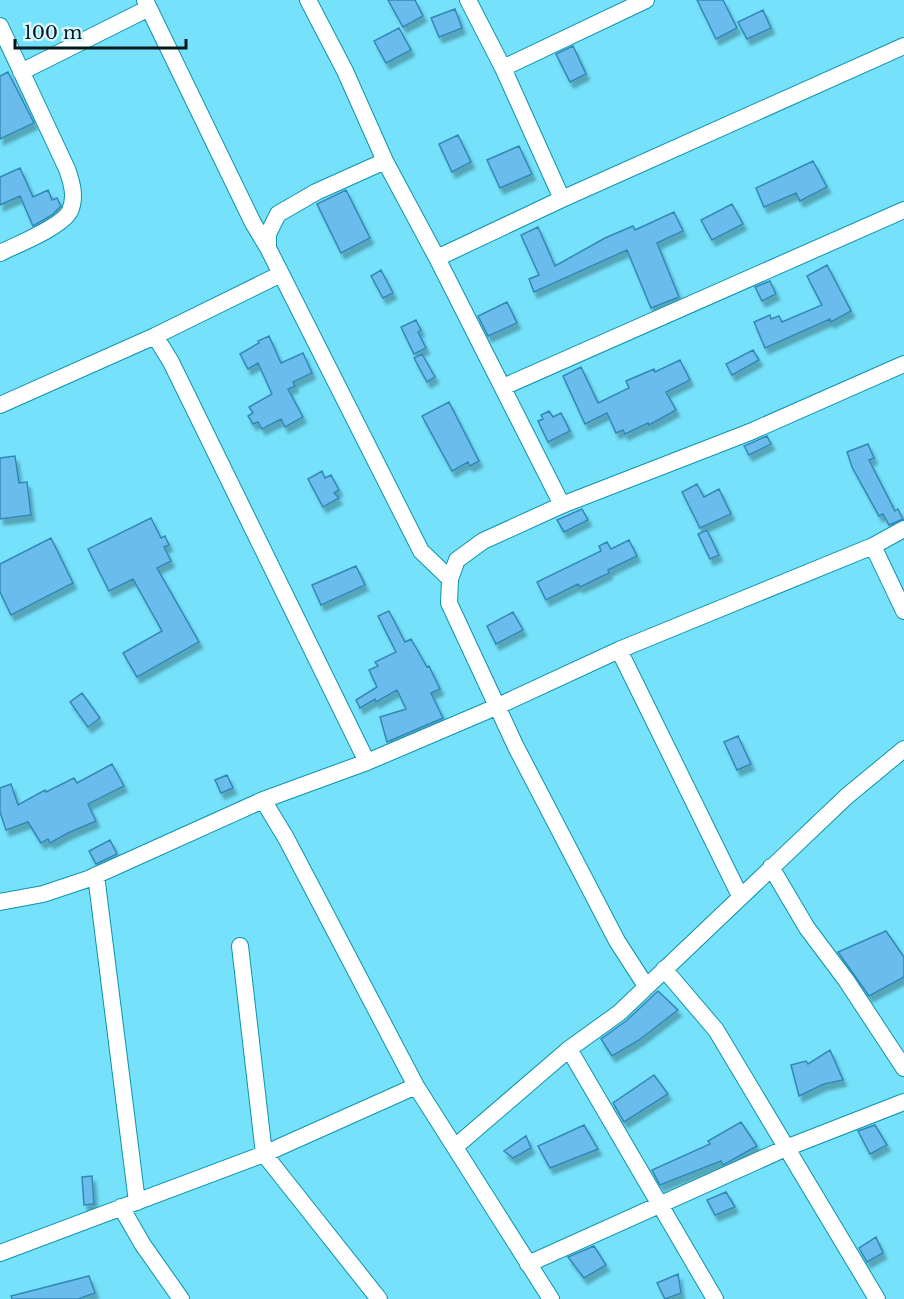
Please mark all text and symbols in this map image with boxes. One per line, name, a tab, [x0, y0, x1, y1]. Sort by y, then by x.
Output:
scale bar	[15, 12, 186, 50]
text: 100 m	[24, 22, 82, 44]

